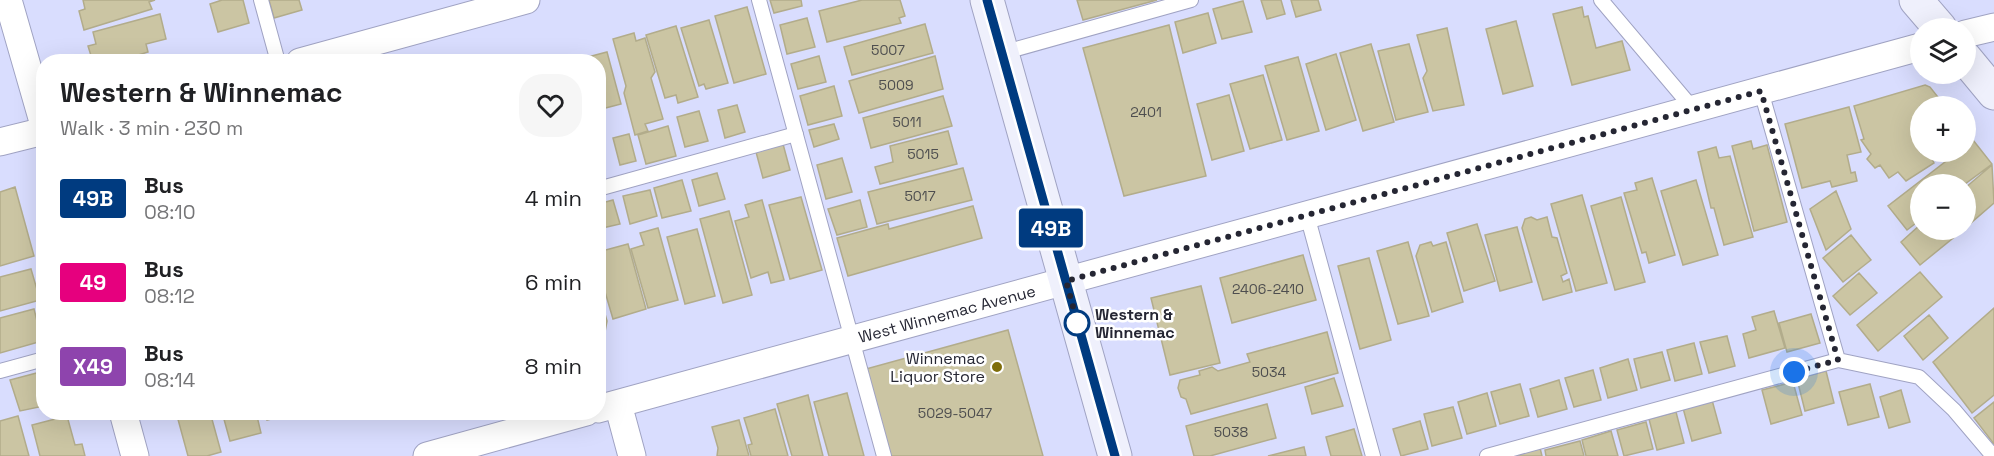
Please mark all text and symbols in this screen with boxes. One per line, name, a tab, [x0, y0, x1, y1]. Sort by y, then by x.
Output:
map controls	[1910, 18, 1976, 240]
button: layers	[1910, 18, 1976, 84]
house number: 5007	[871, 41, 905, 59]
text: Western & Winnemac	[60, 74, 342, 110]
button: heart	[519, 74, 582, 137]
house number: 5009	[879, 76, 913, 94]
button: +	[1910, 96, 1976, 162]
house number: 2401	[1130, 103, 1162, 121]
house number: 5011	[892, 113, 922, 131]
text: Walk · 3 min · 230 m	[60, 115, 243, 141]
house number: 5015	[907, 145, 939, 163]
text: Bus	[144, 171, 184, 199]
button: −	[1910, 174, 1976, 240]
text: 4 min	[525, 184, 582, 212]
text: 49B	[73, 185, 113, 212]
house number: 5017	[904, 187, 936, 205]
text: 08:10	[144, 199, 196, 225]
line badge: 49B	[1016, 208, 1086, 248]
text: 49B	[1031, 215, 1071, 242]
text: Bus	[144, 255, 184, 283]
text: 6 min	[525, 268, 582, 296]
text: 49	[80, 269, 106, 296]
street label: West Winnemac Avenue	[856, 280, 1038, 348]
house number: 2406-2410	[1232, 280, 1304, 298]
text: 08:12	[144, 283, 195, 309]
place label: Western & Winnemac	[1095, 304, 1175, 343]
marker: Western & Winnemac	[1064, 310, 1090, 336]
text: Bus	[144, 339, 184, 367]
place label: Winnemac Liquor Store	[890, 348, 985, 387]
text: 8 min	[525, 352, 582, 380]
text: X49	[73, 353, 113, 380]
your location	[1779, 357, 1809, 387]
marker: Winnemac Liquor Store	[990, 360, 1004, 374]
house number: 5034	[1252, 363, 1287, 381]
text: 08:14	[144, 367, 195, 393]
house number: 5029-5047	[918, 404, 992, 422]
house number: 5038	[1214, 423, 1249, 441]

